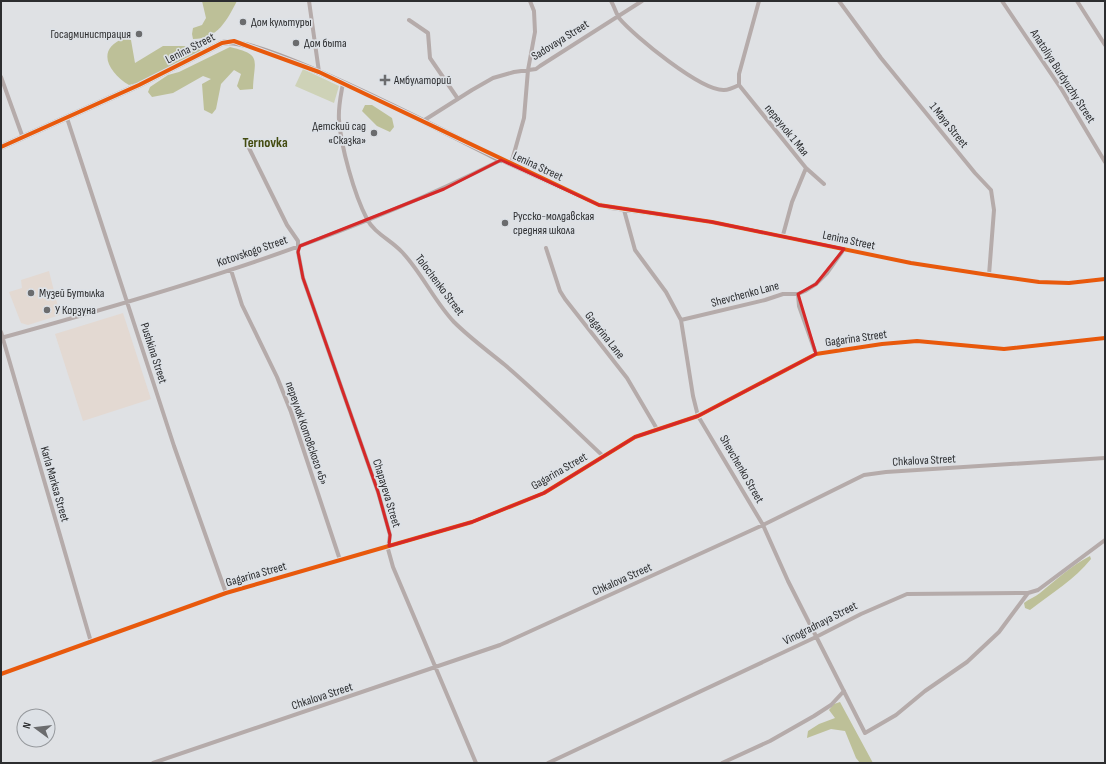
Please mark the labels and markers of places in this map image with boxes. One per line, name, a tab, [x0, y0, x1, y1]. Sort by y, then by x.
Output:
place label: Дом культуры	[251, 15, 312, 30]
marker: Дом культуры	[238, 17, 248, 27]
place label: Госадминистрация	[51, 27, 131, 42]
marker: Госадминистрация	[134, 29, 144, 39]
place label: Дом быта	[304, 36, 347, 51]
marker: Дом быта	[291, 38, 301, 48]
place label: Амбулаторий	[393, 73, 451, 88]
marker: Амбулаторий	[379, 74, 391, 86]
place label: Детский сад «Сказка»	[312, 119, 366, 148]
marker: Детский сад «Сказка»	[369, 128, 379, 138]
place label: Русско-молдавская средняя школа	[513, 209, 595, 238]
marker: Русско-молдавская средняя школа	[500, 218, 510, 228]
place label: Музей Бутылка	[39, 286, 105, 301]
marker: Музей Бутылка	[26, 288, 36, 298]
place label: У Корзуна	[55, 303, 96, 318]
marker: У Корзуна	[42, 305, 52, 315]

